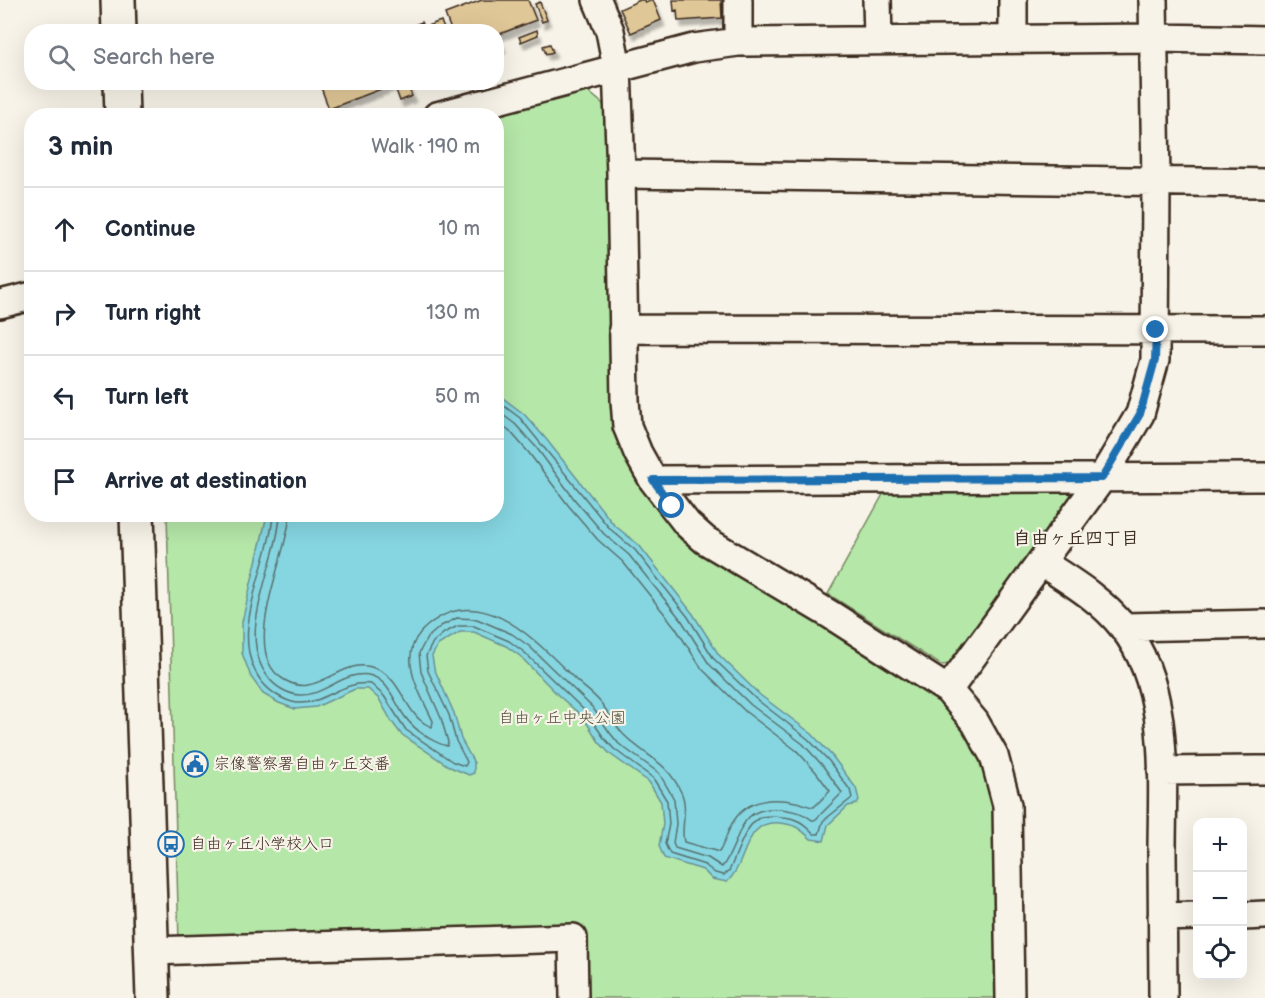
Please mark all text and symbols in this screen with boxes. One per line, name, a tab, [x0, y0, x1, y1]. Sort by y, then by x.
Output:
search box	[24, 24, 504, 90]
icon: search	[45, 41, 78, 74]
text: Search here	[93, 44, 215, 71]
text: 3 min	[48, 132, 113, 163]
text: Walk · 190 m	[371, 135, 480, 159]
icon: ahead	[48, 213, 81, 246]
text: Continue	[105, 216, 195, 243]
text: 10 m	[439, 217, 480, 241]
icon: right	[48, 297, 81, 330]
text: Turn right	[105, 300, 201, 327]
text: 130 m	[426, 301, 480, 325]
route end	[1142, 316, 1168, 342]
icon: left	[48, 381, 81, 414]
text: Turn left	[105, 384, 189, 411]
text: 50 m	[435, 385, 480, 409]
icon: arrive	[48, 465, 81, 498]
text: Arrive at destination	[105, 468, 307, 495]
route start	[658, 492, 684, 518]
district label: 自由ヶ丘四丁目	[1013, 528, 1139, 549]
park label: 自由ヶ丘中央公園	[498, 709, 626, 728]
public building icon: 宗像警察署自由ヶ丘交番	[180, 749, 210, 779]
place label: 宗像警察署自由ヶ丘交番	[214, 755, 390, 774]
map controls	[1193, 818, 1247, 980]
button: +	[1193, 818, 1247, 872]
bus stop icon: 自由ヶ丘小学校入口	[156, 829, 186, 859]
place label: 自由ヶ丘小学校入口	[190, 835, 334, 854]
button: −	[1193, 872, 1247, 926]
button: locate	[1193, 926, 1247, 980]

